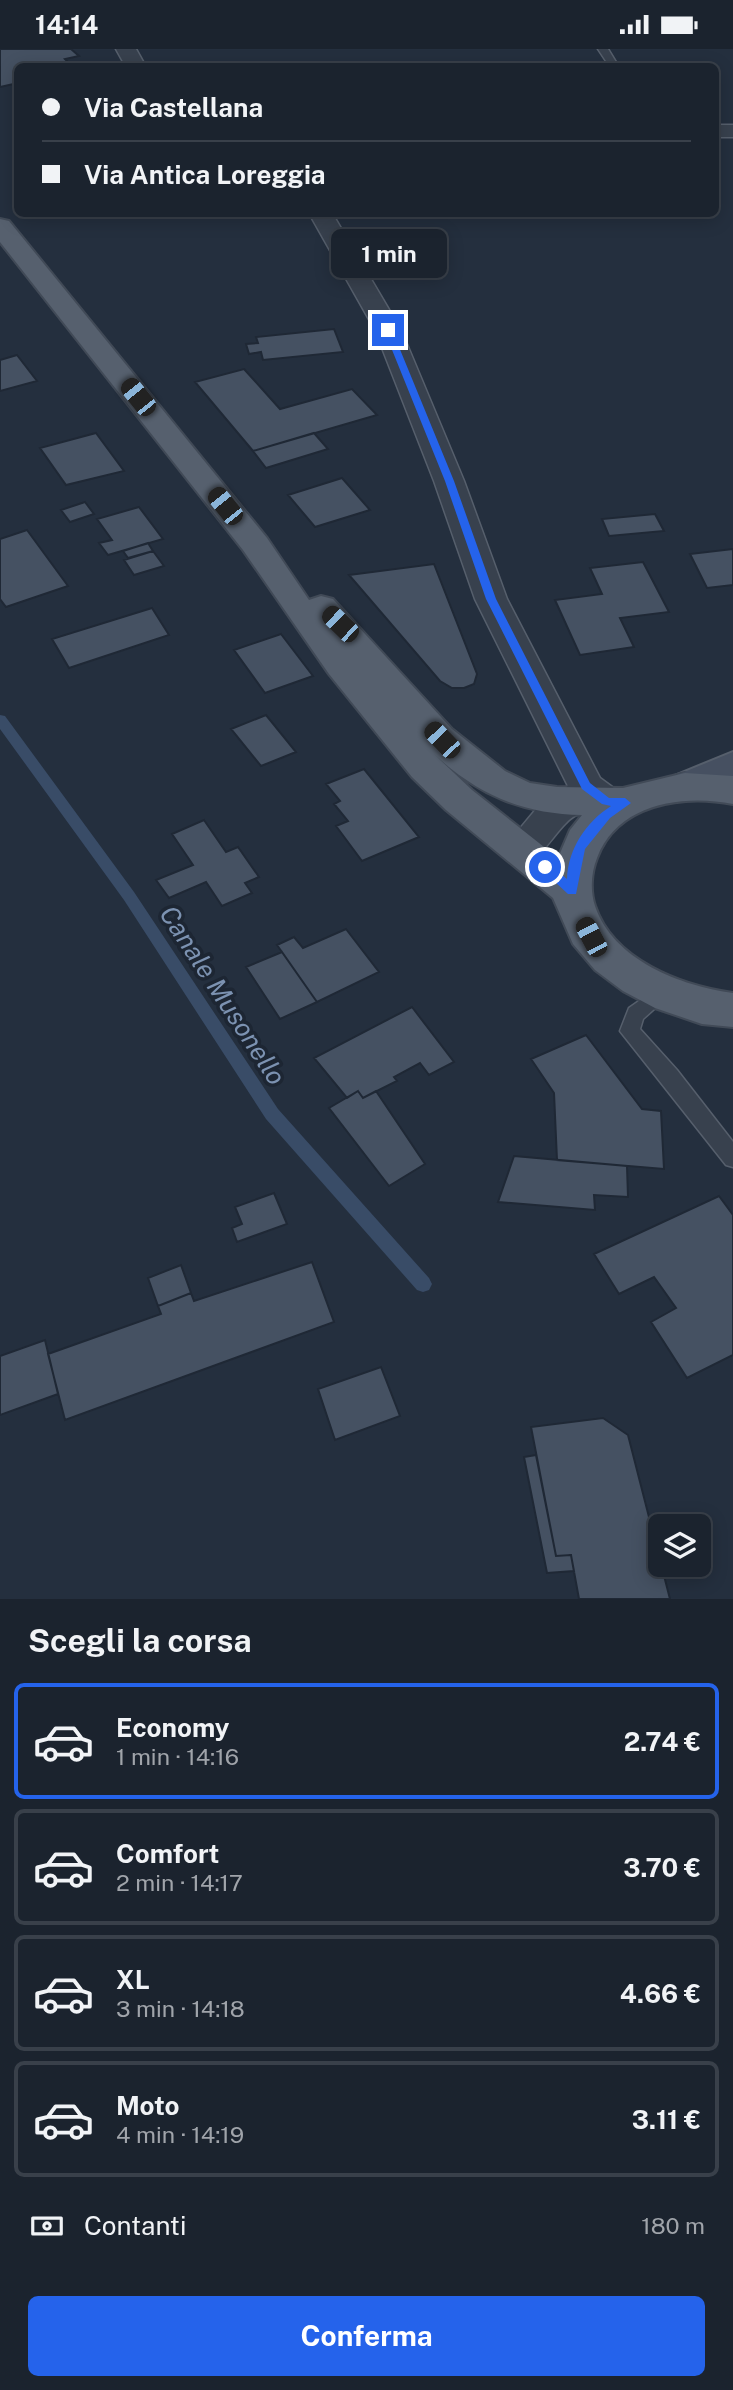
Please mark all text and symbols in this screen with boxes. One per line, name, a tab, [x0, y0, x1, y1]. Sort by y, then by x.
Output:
text: 14:14	[35, 9, 98, 40]
text: Via Castellana	[84, 92, 263, 123]
text: Via Antica Loreggia	[84, 159, 326, 190]
callout: 1 min	[330, 229, 446, 278]
text: 1 min	[361, 240, 417, 267]
route end	[372, 314, 404, 346]
car	[117, 374, 160, 420]
car	[204, 483, 247, 529]
car	[318, 602, 363, 646]
car	[420, 718, 465, 762]
route start	[529, 851, 561, 883]
water label: Canale Musonello	[153, 900, 293, 1090]
car	[572, 914, 611, 960]
map controls	[648, 1514, 711, 1577]
button: layers	[648, 1514, 711, 1577]
text: Scegli la corsa	[28, 1622, 252, 1659]
icon: car	[32, 1710, 95, 1773]
text: Economy	[116, 1712, 229, 1743]
text: 2.74 €	[624, 1726, 701, 1757]
text: 1 min · 14:16	[116, 1743, 239, 1770]
icon: car	[32, 1836, 95, 1899]
text: Comfort	[116, 1838, 219, 1869]
text: 3.70 €	[623, 1852, 701, 1883]
text: 2 min · 14:17	[116, 1869, 243, 1896]
icon: car	[32, 1962, 95, 2025]
text: XL	[116, 1964, 150, 1995]
text: 4.66 €	[620, 1978, 701, 2009]
text: 3 min · 14:18	[116, 1995, 245, 2022]
icon: car	[32, 2088, 95, 2151]
text: Moto	[116, 2090, 179, 2121]
text: 3.11 €	[632, 2104, 701, 2135]
text: 4 min · 14:19	[116, 2121, 244, 2148]
icon: cash	[28, 2207, 66, 2245]
text: Contanti	[84, 2210, 186, 2241]
text: 180 m	[641, 2212, 705, 2239]
button: Conferma	[28, 2296, 705, 2376]

